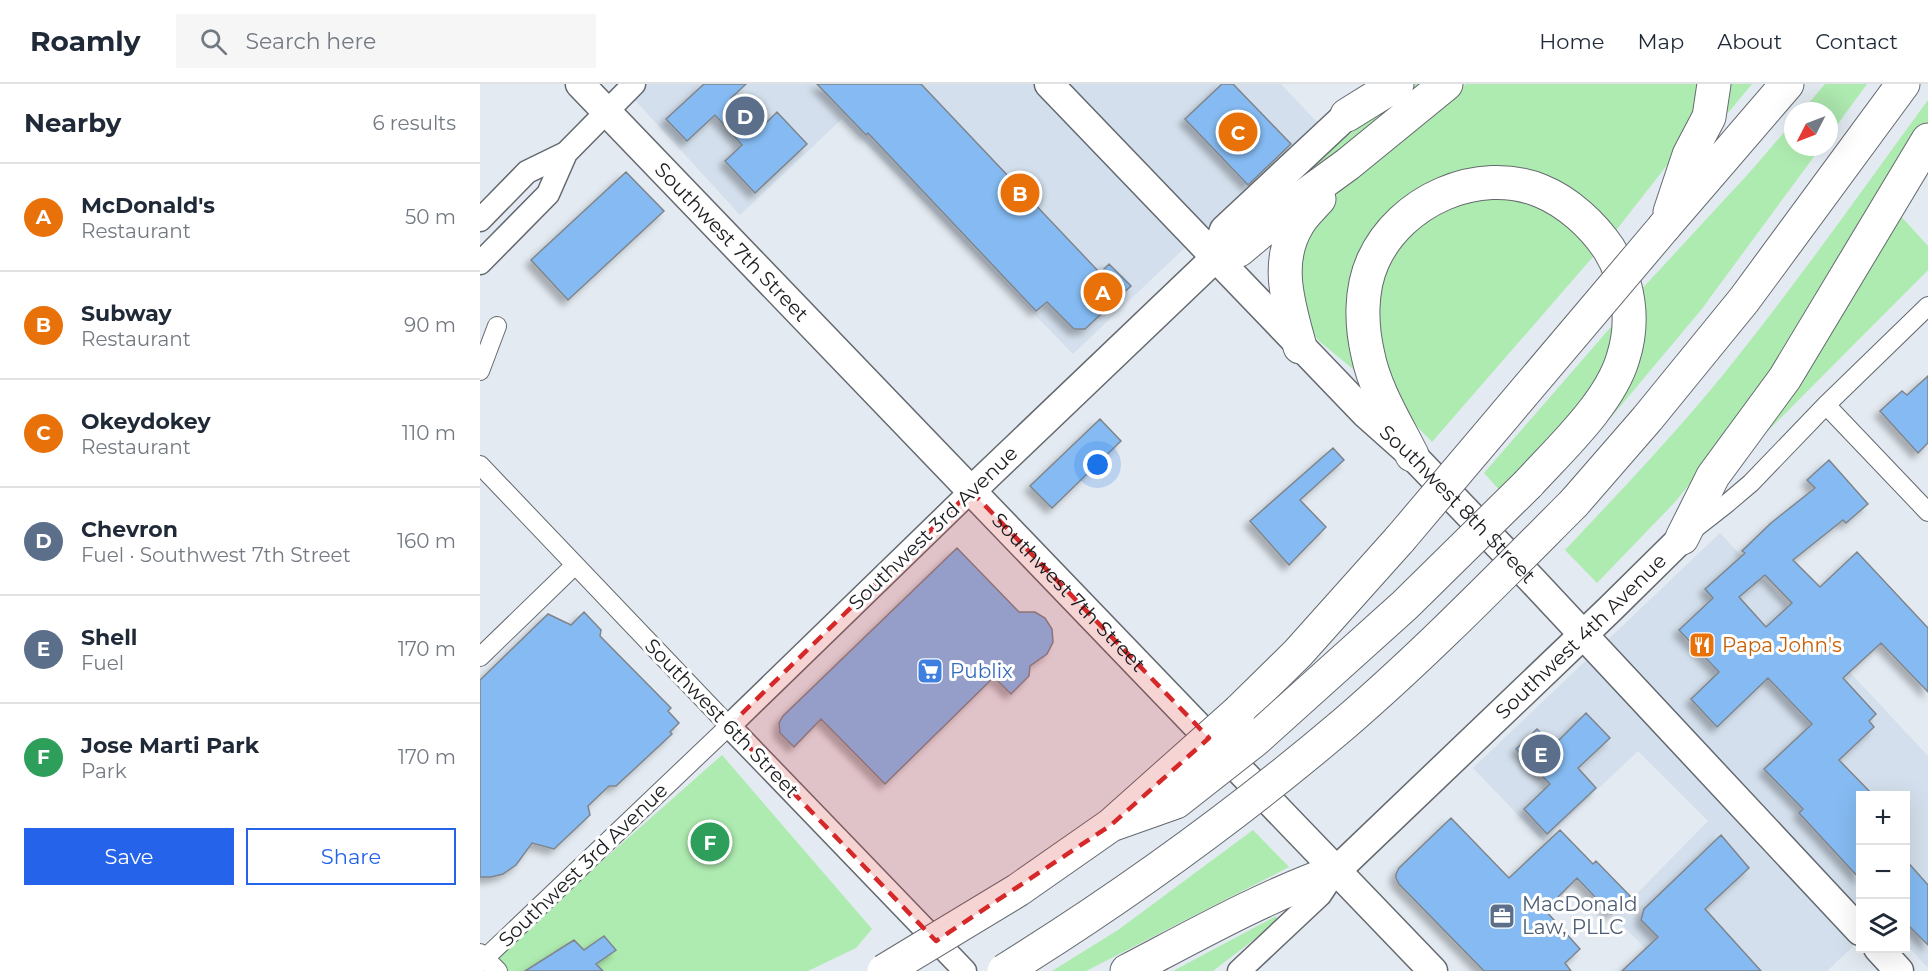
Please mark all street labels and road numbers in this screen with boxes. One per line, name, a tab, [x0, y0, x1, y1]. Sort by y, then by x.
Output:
street label: Southwest 7th Street	[650, 157, 814, 326]
street label: Southwest 8th Street	[1375, 420, 1541, 588]
street label: Southwest 3rd Avenue	[844, 441, 1022, 615]
street label: Southwest 7th Street	[987, 508, 1151, 677]
street label: Southwest 4th Avenue	[1490, 549, 1671, 724]
street label: Southwest 6th Street	[640, 634, 804, 802]
street label: Southwest 3rd Avenue	[494, 778, 672, 952]

